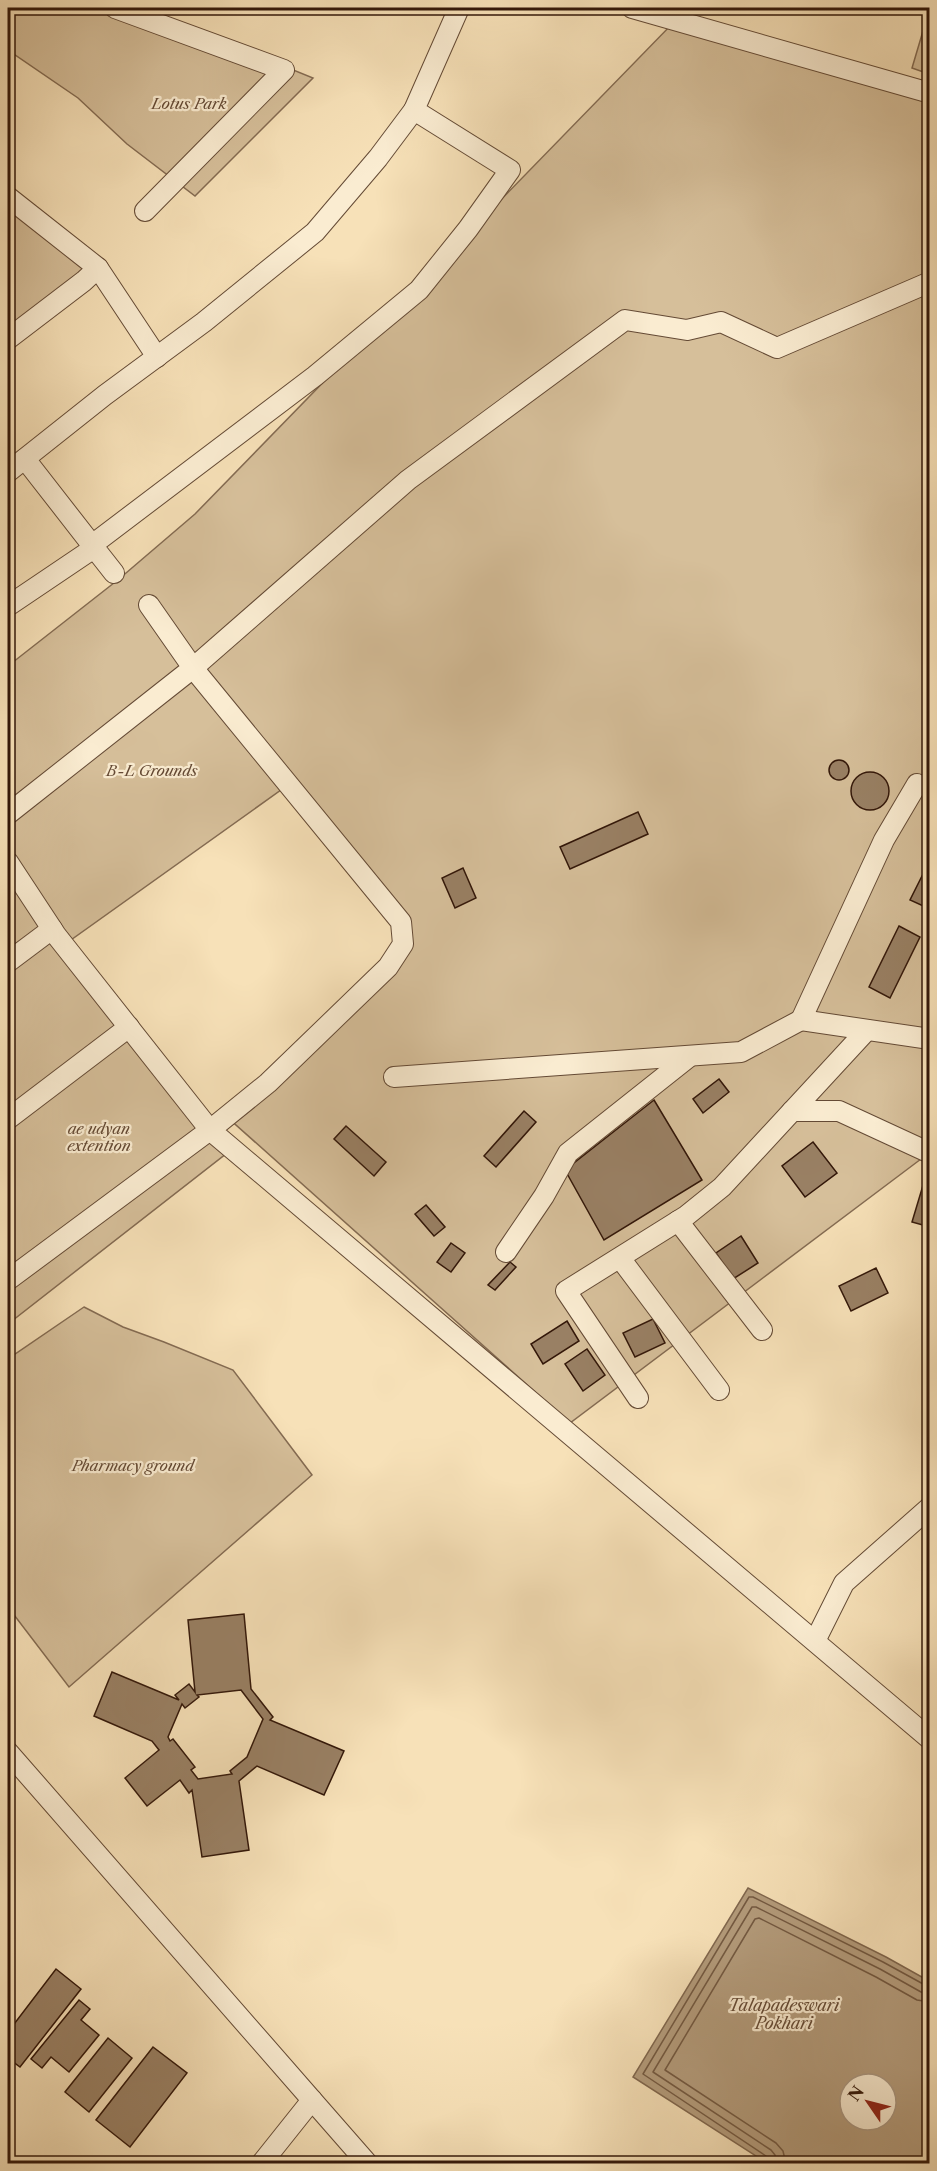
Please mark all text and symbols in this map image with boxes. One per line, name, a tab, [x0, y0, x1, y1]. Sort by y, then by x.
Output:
park label: Lotus Park	[151, 94, 227, 113]
park label: B-L Grounds	[105, 761, 198, 780]
park label: ae udyan extention	[67, 1119, 131, 1155]
park label: Pharmacy ground	[71, 1456, 196, 1475]
water label: Talapadeswari Pokhari	[729, 1995, 840, 2033]
north arrow	[838, 2072, 898, 2132]
text: N	[844, 2082, 868, 2105]

